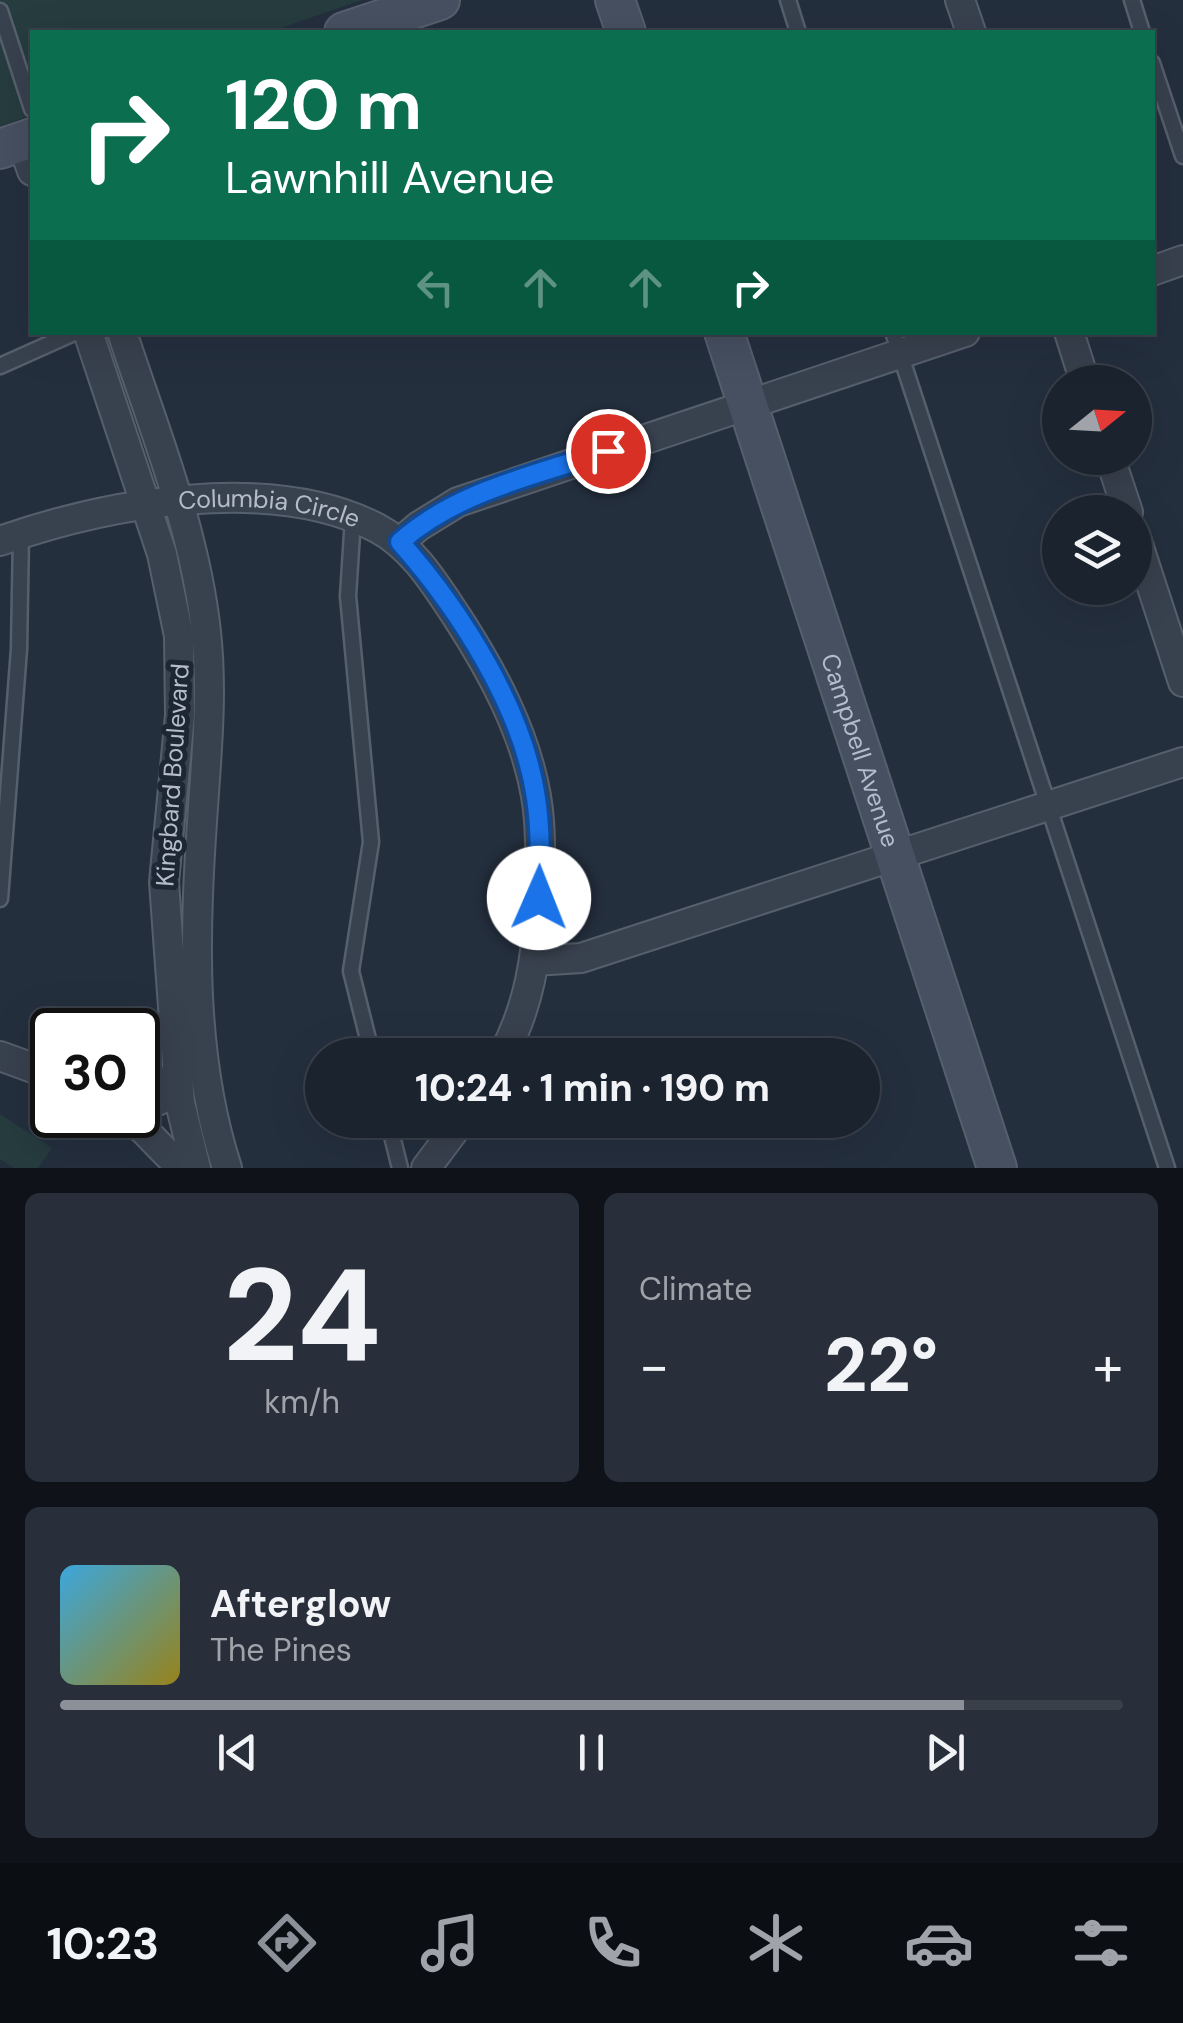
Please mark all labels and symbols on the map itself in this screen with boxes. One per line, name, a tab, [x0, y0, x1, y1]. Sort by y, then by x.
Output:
north arrow	[1042, 365, 1152, 475]
pin	[566, 409, 651, 494]
street label: Columbia Circle	[177, 482, 365, 536]
street label: Campbell Avenue	[813, 649, 907, 852]
street label: Kingbard Boulevard	[148, 662, 197, 888]
position arrow	[487, 846, 591, 950]
speed limit sign: 30	[30, 1008, 160, 1138]

